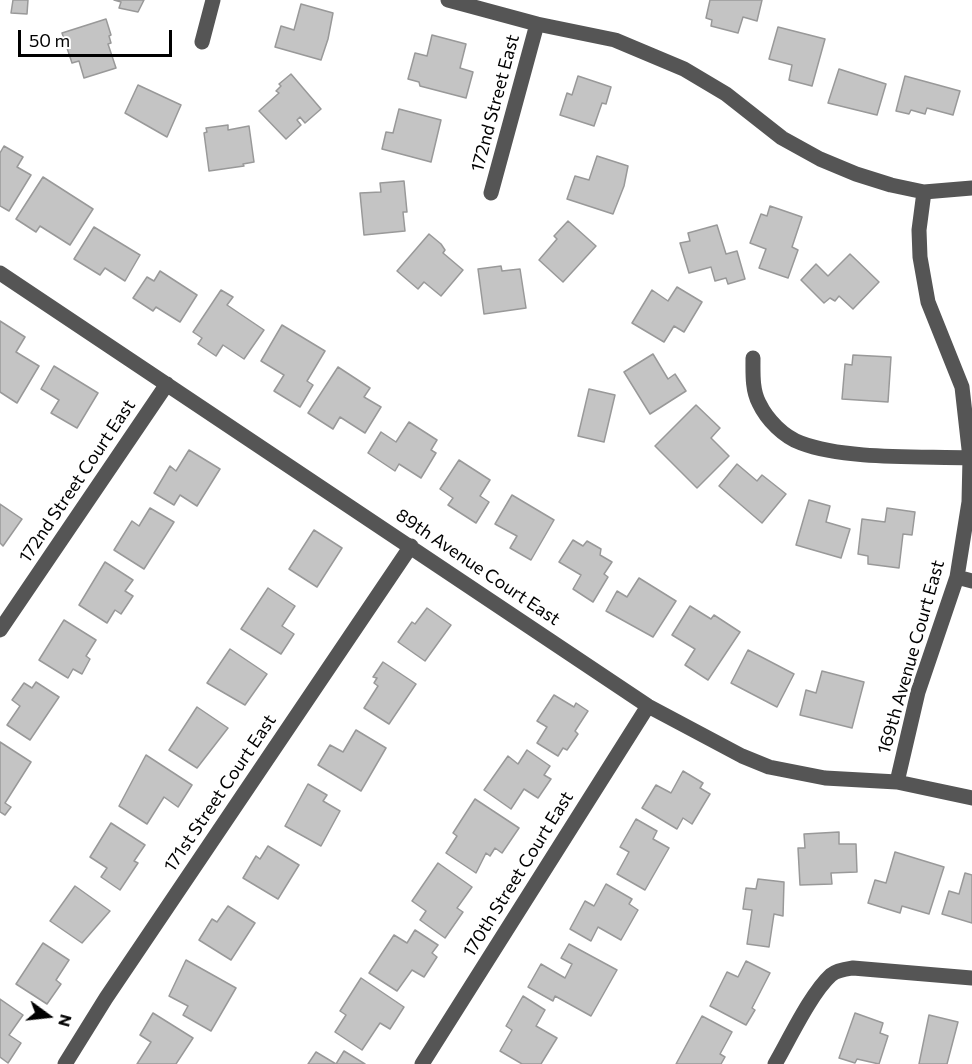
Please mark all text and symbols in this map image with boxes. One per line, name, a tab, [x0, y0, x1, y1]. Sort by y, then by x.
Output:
scale bar	[21, 18, 176, 56]
text: 50 m	[29, 29, 70, 51]
street label: 172nd Street East	[466, 32, 524, 174]
street label: 172nd Street Court East	[14, 395, 140, 567]
street label: 89th Avenue Court East	[392, 504, 564, 630]
street label: 169th Avenue Court East	[873, 558, 949, 756]
street label: 171st Street Court East	[159, 710, 281, 876]
street label: 170th Street Court East	[458, 787, 578, 961]
north arrow	[18, 986, 78, 1046]
text: N	[55, 1013, 77, 1029]

